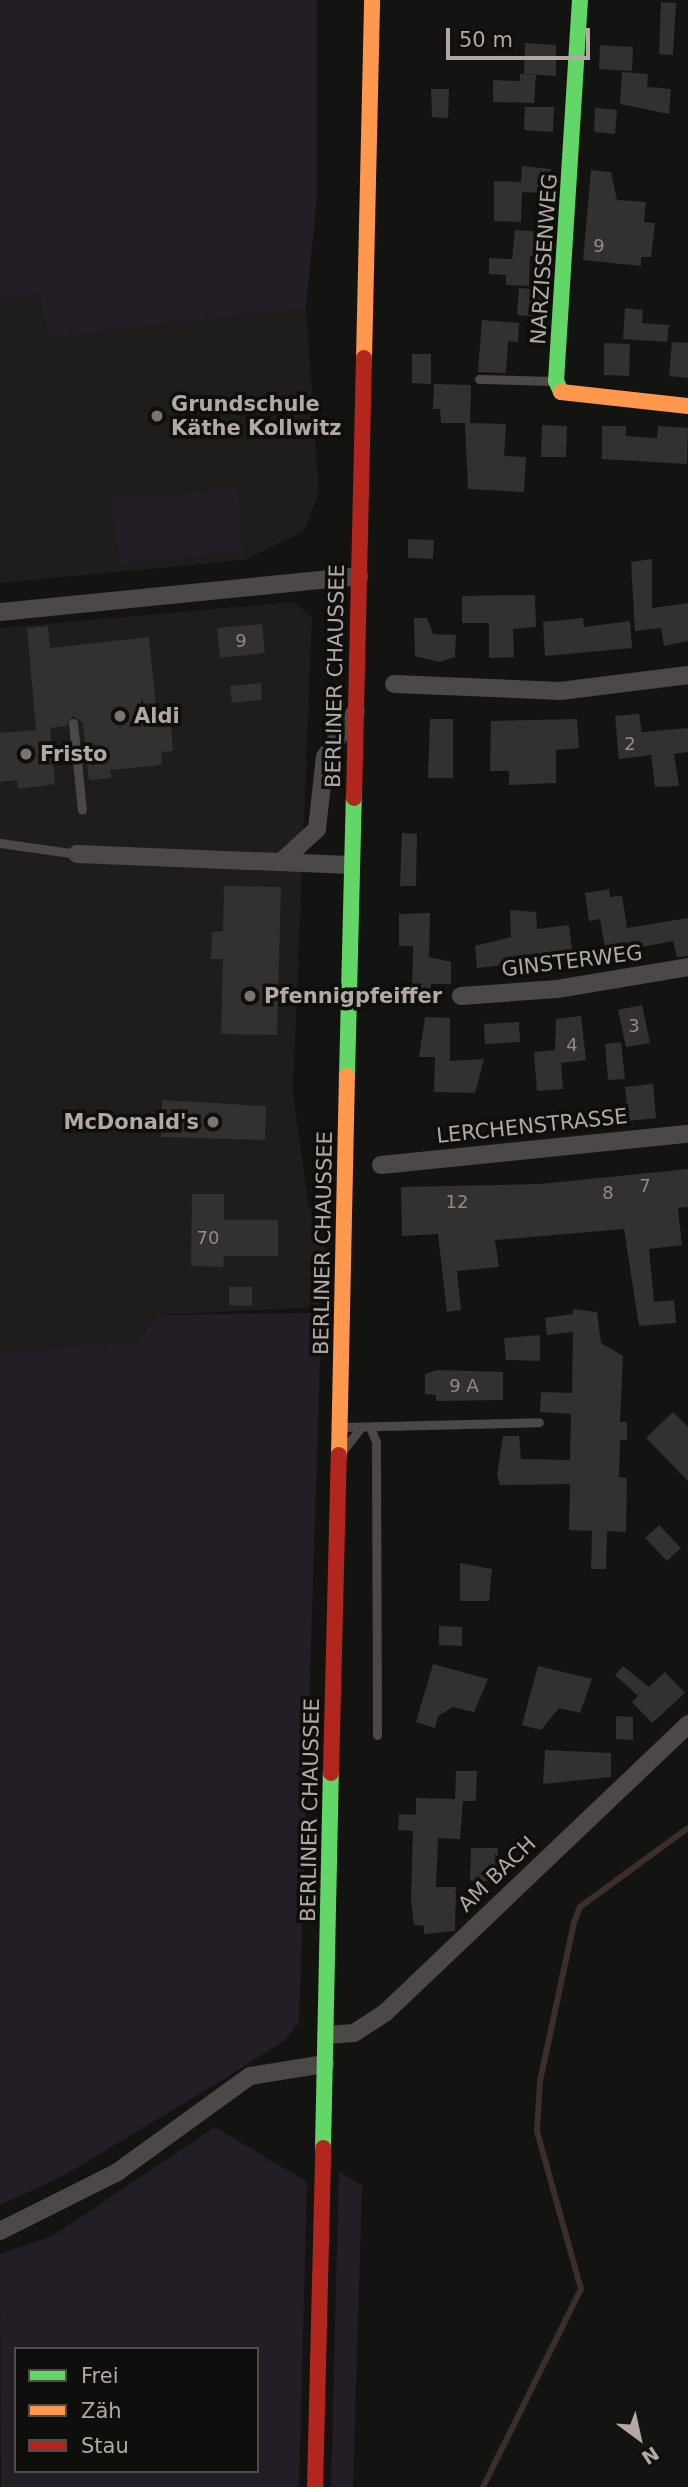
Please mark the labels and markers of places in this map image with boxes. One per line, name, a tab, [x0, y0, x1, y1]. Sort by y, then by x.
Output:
place label: Grundschule Käthe Kollwitz	[171, 391, 342, 441]
marker: Grundschule Käthe Kollwitz	[149, 408, 165, 424]
place label: Aldi	[134, 703, 180, 729]
marker: Aldi	[112, 708, 128, 724]
place label: Fristo	[40, 741, 108, 767]
marker: Fristo	[18, 746, 34, 762]
place label: Pfennigpfeiffer	[264, 983, 442, 1009]
marker: Pfennigpfeiffer	[242, 988, 258, 1004]
place label: McDonald's	[64, 1109, 199, 1135]
marker: McDonald's	[205, 1114, 221, 1130]

